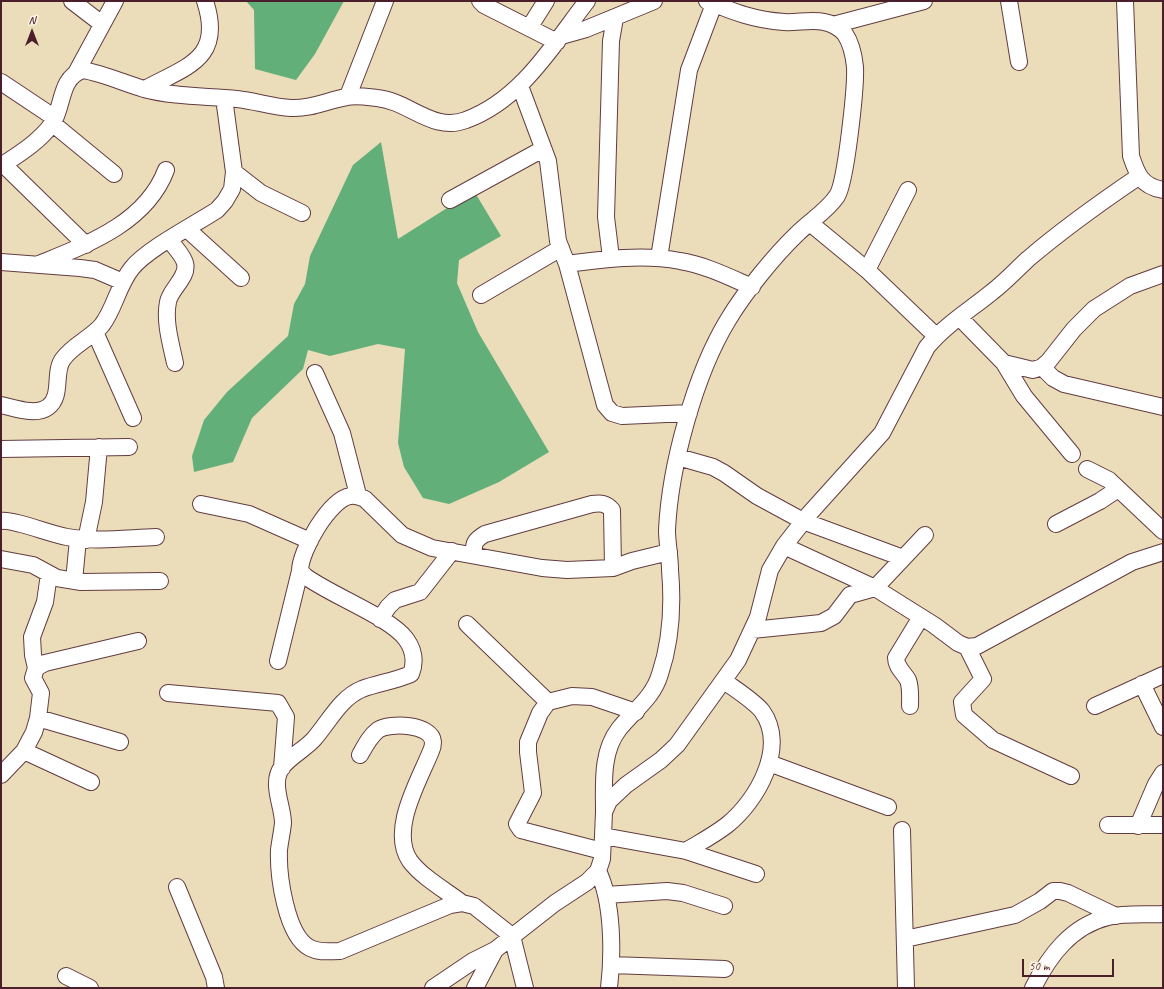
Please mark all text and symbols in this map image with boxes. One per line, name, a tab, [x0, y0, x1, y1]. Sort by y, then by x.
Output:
north arrow	[12, 12, 52, 52]
text: N	[29, 13, 35, 27]
scale bar	[1024, 951, 1116, 977]
text: 50 m	[1029, 958, 1049, 974]

